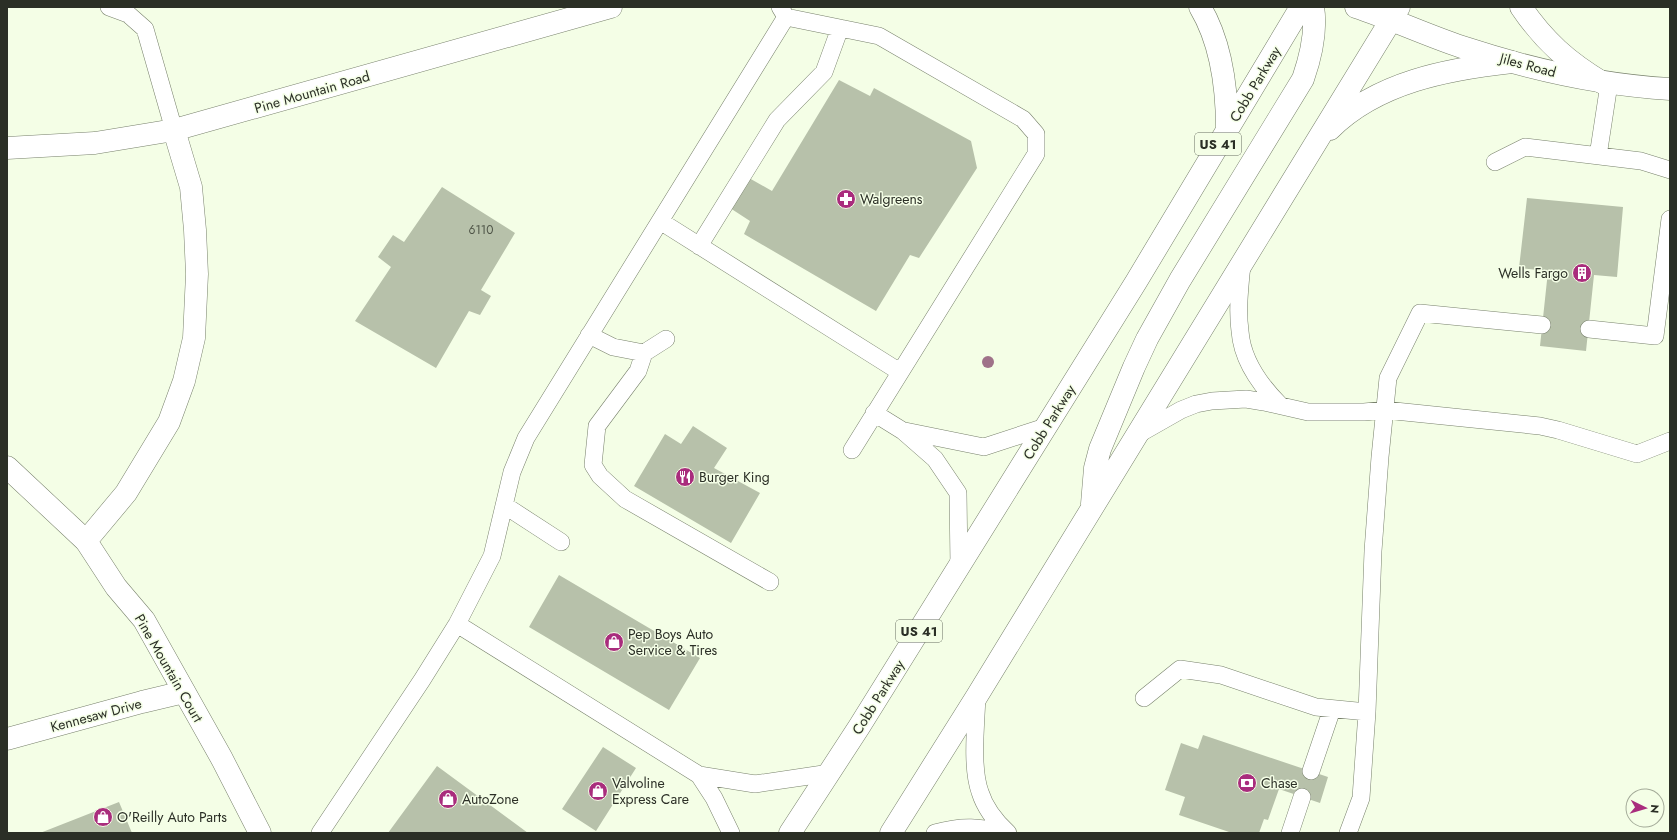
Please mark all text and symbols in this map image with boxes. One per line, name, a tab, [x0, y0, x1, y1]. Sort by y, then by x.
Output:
street label: Cobb Parkway	[1225, 42, 1286, 126]
street label: Jiles Road	[1496, 47, 1558, 82]
street label: Pine Mountain Road	[252, 66, 372, 118]
road number: US 41	[1195, 133, 1241, 155]
pharmacy icon: Walgreens	[835, 188, 857, 210]
place label: Walgreens	[860, 189, 923, 209]
house number: 6110	[469, 221, 493, 239]
building icon: Wells Fargo	[1571, 262, 1593, 284]
place label: Wells Fargo	[1498, 263, 1568, 283]
street label: Cobb Parkway	[1018, 380, 1080, 463]
restaurant icon: Burger King	[674, 466, 696, 488]
place label: Burger King	[699, 467, 770, 487]
street label: Pine Mountain Court	[130, 610, 208, 726]
road number: US 41	[896, 620, 942, 642]
place label: Pep Boys Auto Service & Tires	[628, 624, 718, 660]
shop icon: Pep Boys Auto Service & Tires	[603, 631, 625, 653]
street label: Cobb Parkway	[847, 655, 909, 738]
street label: Kennesaw Drive	[48, 693, 144, 737]
bank icon: Chase	[1236, 772, 1258, 794]
place label: Valvoline Express Care	[612, 773, 689, 809]
place label: Chase	[1261, 773, 1298, 793]
shop icon: Valvoline Express Care	[587, 780, 609, 802]
shop icon: AutoZone	[437, 788, 459, 810]
north arrow	[1625, 788, 1665, 828]
place label: AutoZone	[462, 789, 519, 809]
text: N	[1647, 804, 1663, 814]
shop icon: O'Reilly Auto Parts	[92, 806, 114, 828]
place label: O'Reilly Auto Parts	[117, 807, 227, 827]

